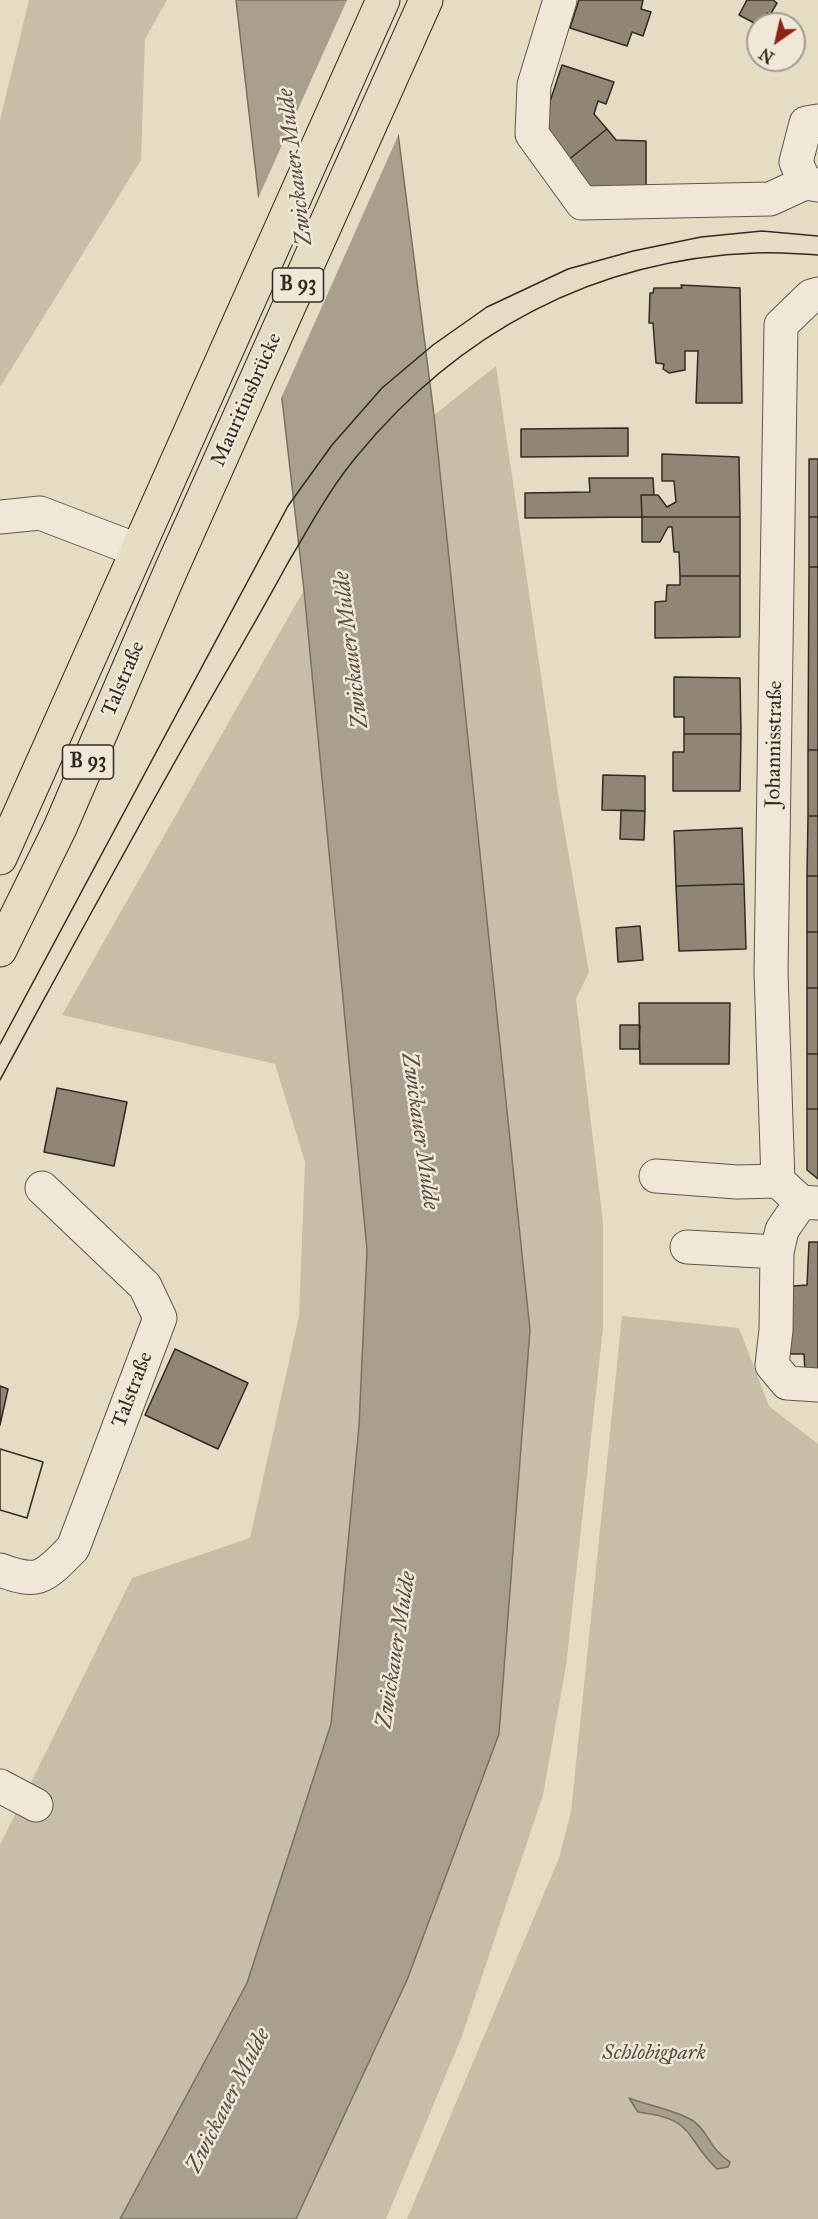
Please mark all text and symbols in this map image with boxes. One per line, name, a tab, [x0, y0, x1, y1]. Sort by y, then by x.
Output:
north arrow	[746, 12, 806, 72]
text: N	[756, 44, 778, 67]
water label: Zwickauer Mulde	[273, 87, 319, 247]
road number: B 93	[272, 268, 324, 302]
street label: Mauritiusbrücke	[206, 329, 288, 471]
water label: Zwickauer Mulde	[329, 570, 375, 730]
street label: Talstraße	[97, 638, 151, 720]
street label: Johannisstraße	[761, 680, 789, 808]
road number: B 93	[62, 745, 113, 779]
water label: Zwickauer Mulde	[395, 1051, 443, 1211]
street label: Talstraße	[107, 1349, 159, 1431]
water label: Zwickauer Mulde	[372, 1570, 422, 1730]
water label: Zwickauer Mulde	[181, 2025, 277, 2177]
park label: Schlobigpark	[602, 2041, 706, 2067]

